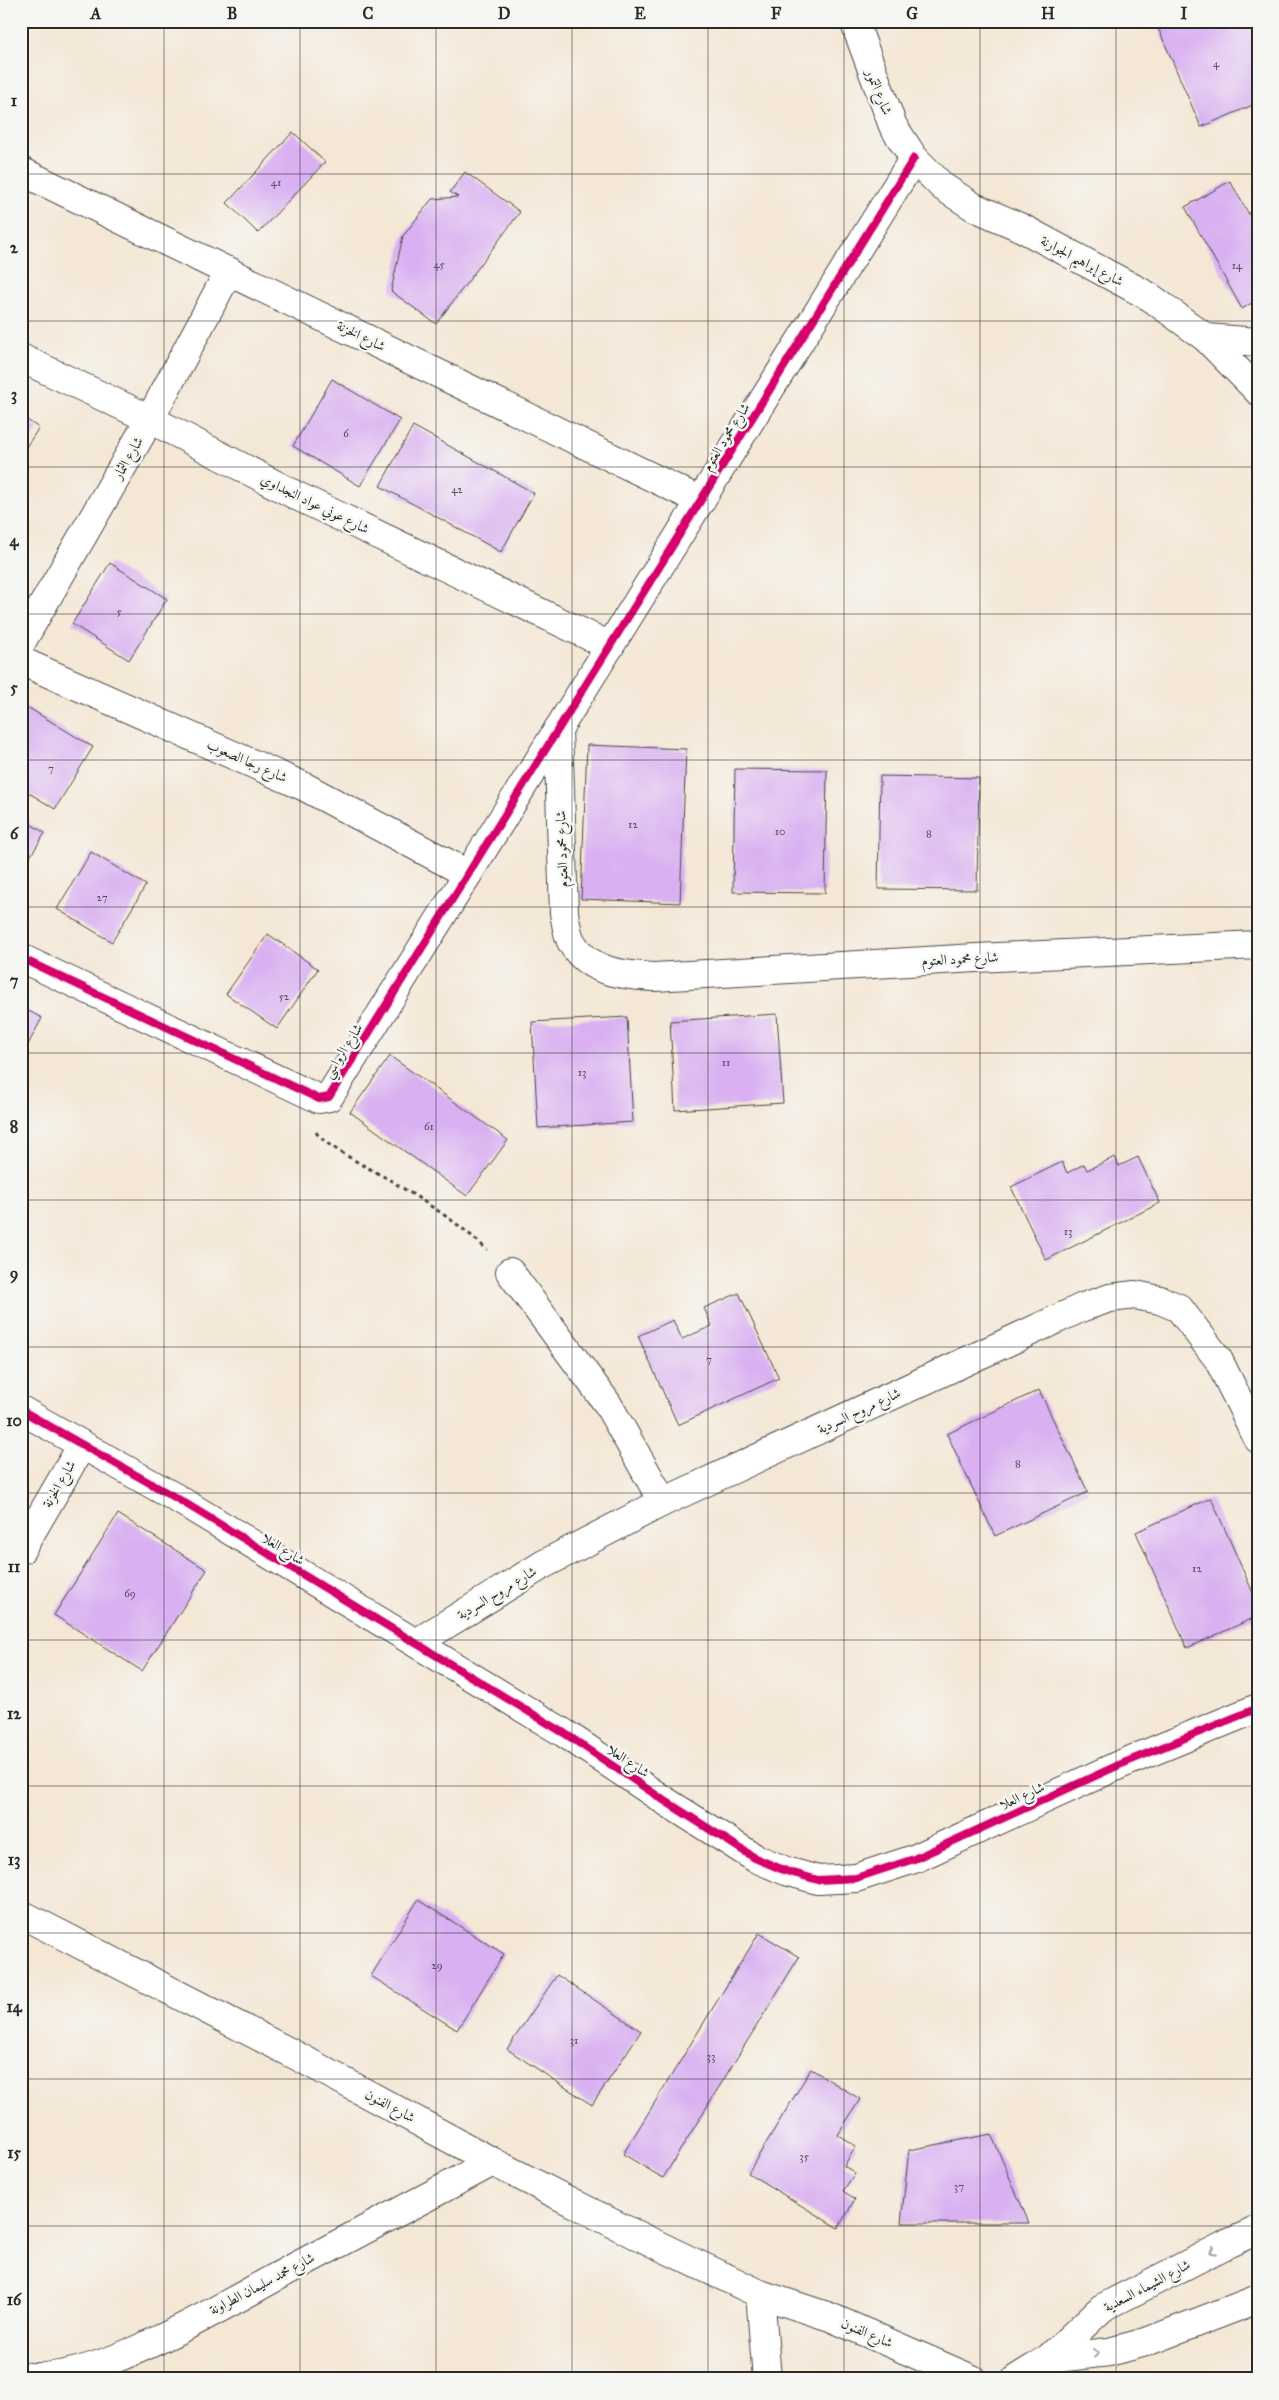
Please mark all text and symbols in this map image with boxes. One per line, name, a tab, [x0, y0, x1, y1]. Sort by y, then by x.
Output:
text: A	[90, 4, 102, 23]
text: B	[227, 4, 237, 23]
text: C	[363, 4, 374, 23]
text: D	[498, 4, 511, 23]
text: E	[634, 4, 646, 23]
text: F	[771, 4, 782, 23]
text: G	[906, 4, 918, 23]
text: H	[1041, 4, 1055, 23]
text: I	[1181, 4, 1188, 23]
house number: 4	[1213, 57, 1220, 70]
street label: شارع التمور	[859, 65, 896, 119]
text: 1	[11, 91, 18, 110]
house number: 41	[271, 176, 281, 189]
street label: شارع إبراهيم الجوارنة	[1035, 232, 1127, 294]
text: 2	[10, 238, 19, 257]
house number: 45	[433, 258, 445, 271]
house number: 14	[1232, 259, 1243, 272]
street label: شارع الخزنة	[333, 317, 388, 358]
text: 3	[11, 385, 17, 405]
street label: شارع محمود العتوم	[698, 400, 757, 476]
house number: 6	[343, 427, 349, 440]
street label: شارع الثمار	[108, 434, 150, 485]
street label: شارع عوني عواد النجداوي	[257, 470, 372, 540]
house number: 42	[451, 483, 463, 496]
text: 4	[10, 531, 20, 551]
house number: 5	[116, 605, 122, 618]
text: 5	[10, 678, 18, 697]
street label: شارع رجا الصعوب	[203, 736, 290, 789]
house number: 7	[48, 762, 54, 775]
street label: شارع محمود العتوم	[552, 810, 576, 888]
house number: 12	[628, 818, 638, 831]
text: 6	[10, 824, 19, 843]
house number: 10	[775, 825, 785, 838]
house number: 8	[926, 827, 932, 840]
house number: 27	[97, 891, 108, 904]
street label: شارع محمود العتوم	[921, 948, 999, 973]
text: 7	[10, 971, 19, 990]
house number: 52	[279, 990, 290, 1003]
street label: شارع الرواسي	[320, 1021, 371, 1084]
house number: 11	[722, 1056, 730, 1069]
house number: 13	[578, 1066, 586, 1079]
text: 8	[10, 1117, 18, 1136]
house number: 61	[424, 1120, 434, 1133]
house number: 13	[1064, 1225, 1072, 1238]
text: 9	[10, 1264, 18, 1284]
house number: 7	[706, 1353, 712, 1366]
street label: شارع مروح السردية	[815, 1384, 905, 1441]
text: 10	[6, 1411, 22, 1430]
street label: شارع الخزنة	[39, 1457, 82, 1512]
house number: 8	[1015, 1457, 1021, 1470]
street label: شارع العلا	[257, 1529, 308, 1571]
text: 11	[8, 1557, 21, 1576]
house number: 12	[1192, 1562, 1202, 1575]
street label: شارع مروح السردية	[454, 1563, 542, 1627]
house number: 69	[124, 1587, 136, 1600]
text: 12	[7, 1704, 22, 1723]
street label: شارع العلا	[602, 1741, 653, 1784]
street label: شارع العلا	[997, 1778, 1048, 1816]
text: 13	[8, 1850, 20, 1870]
house number: 29	[431, 1959, 443, 1972]
text: 14	[6, 1997, 23, 2017]
house number: 31	[570, 2034, 578, 2047]
house number: 33	[707, 2050, 715, 2063]
street label: شارع الفنون	[361, 2086, 418, 2129]
text: 15	[7, 2143, 21, 2162]
house number: 35	[799, 2150, 809, 2163]
house number: 37	[954, 2180, 964, 2193]
one-way arrow	[1210, 2245, 1219, 2255]
street label: شارع محمد سليمان الطراونة	[207, 2249, 319, 2322]
street label: شارع الشيماء السعدية	[1101, 2256, 1195, 2319]
text: 16	[7, 2290, 22, 2309]
street label: شارع الفنون	[837, 2315, 895, 2354]
one-way arrow	[1093, 2348, 1101, 2359]

